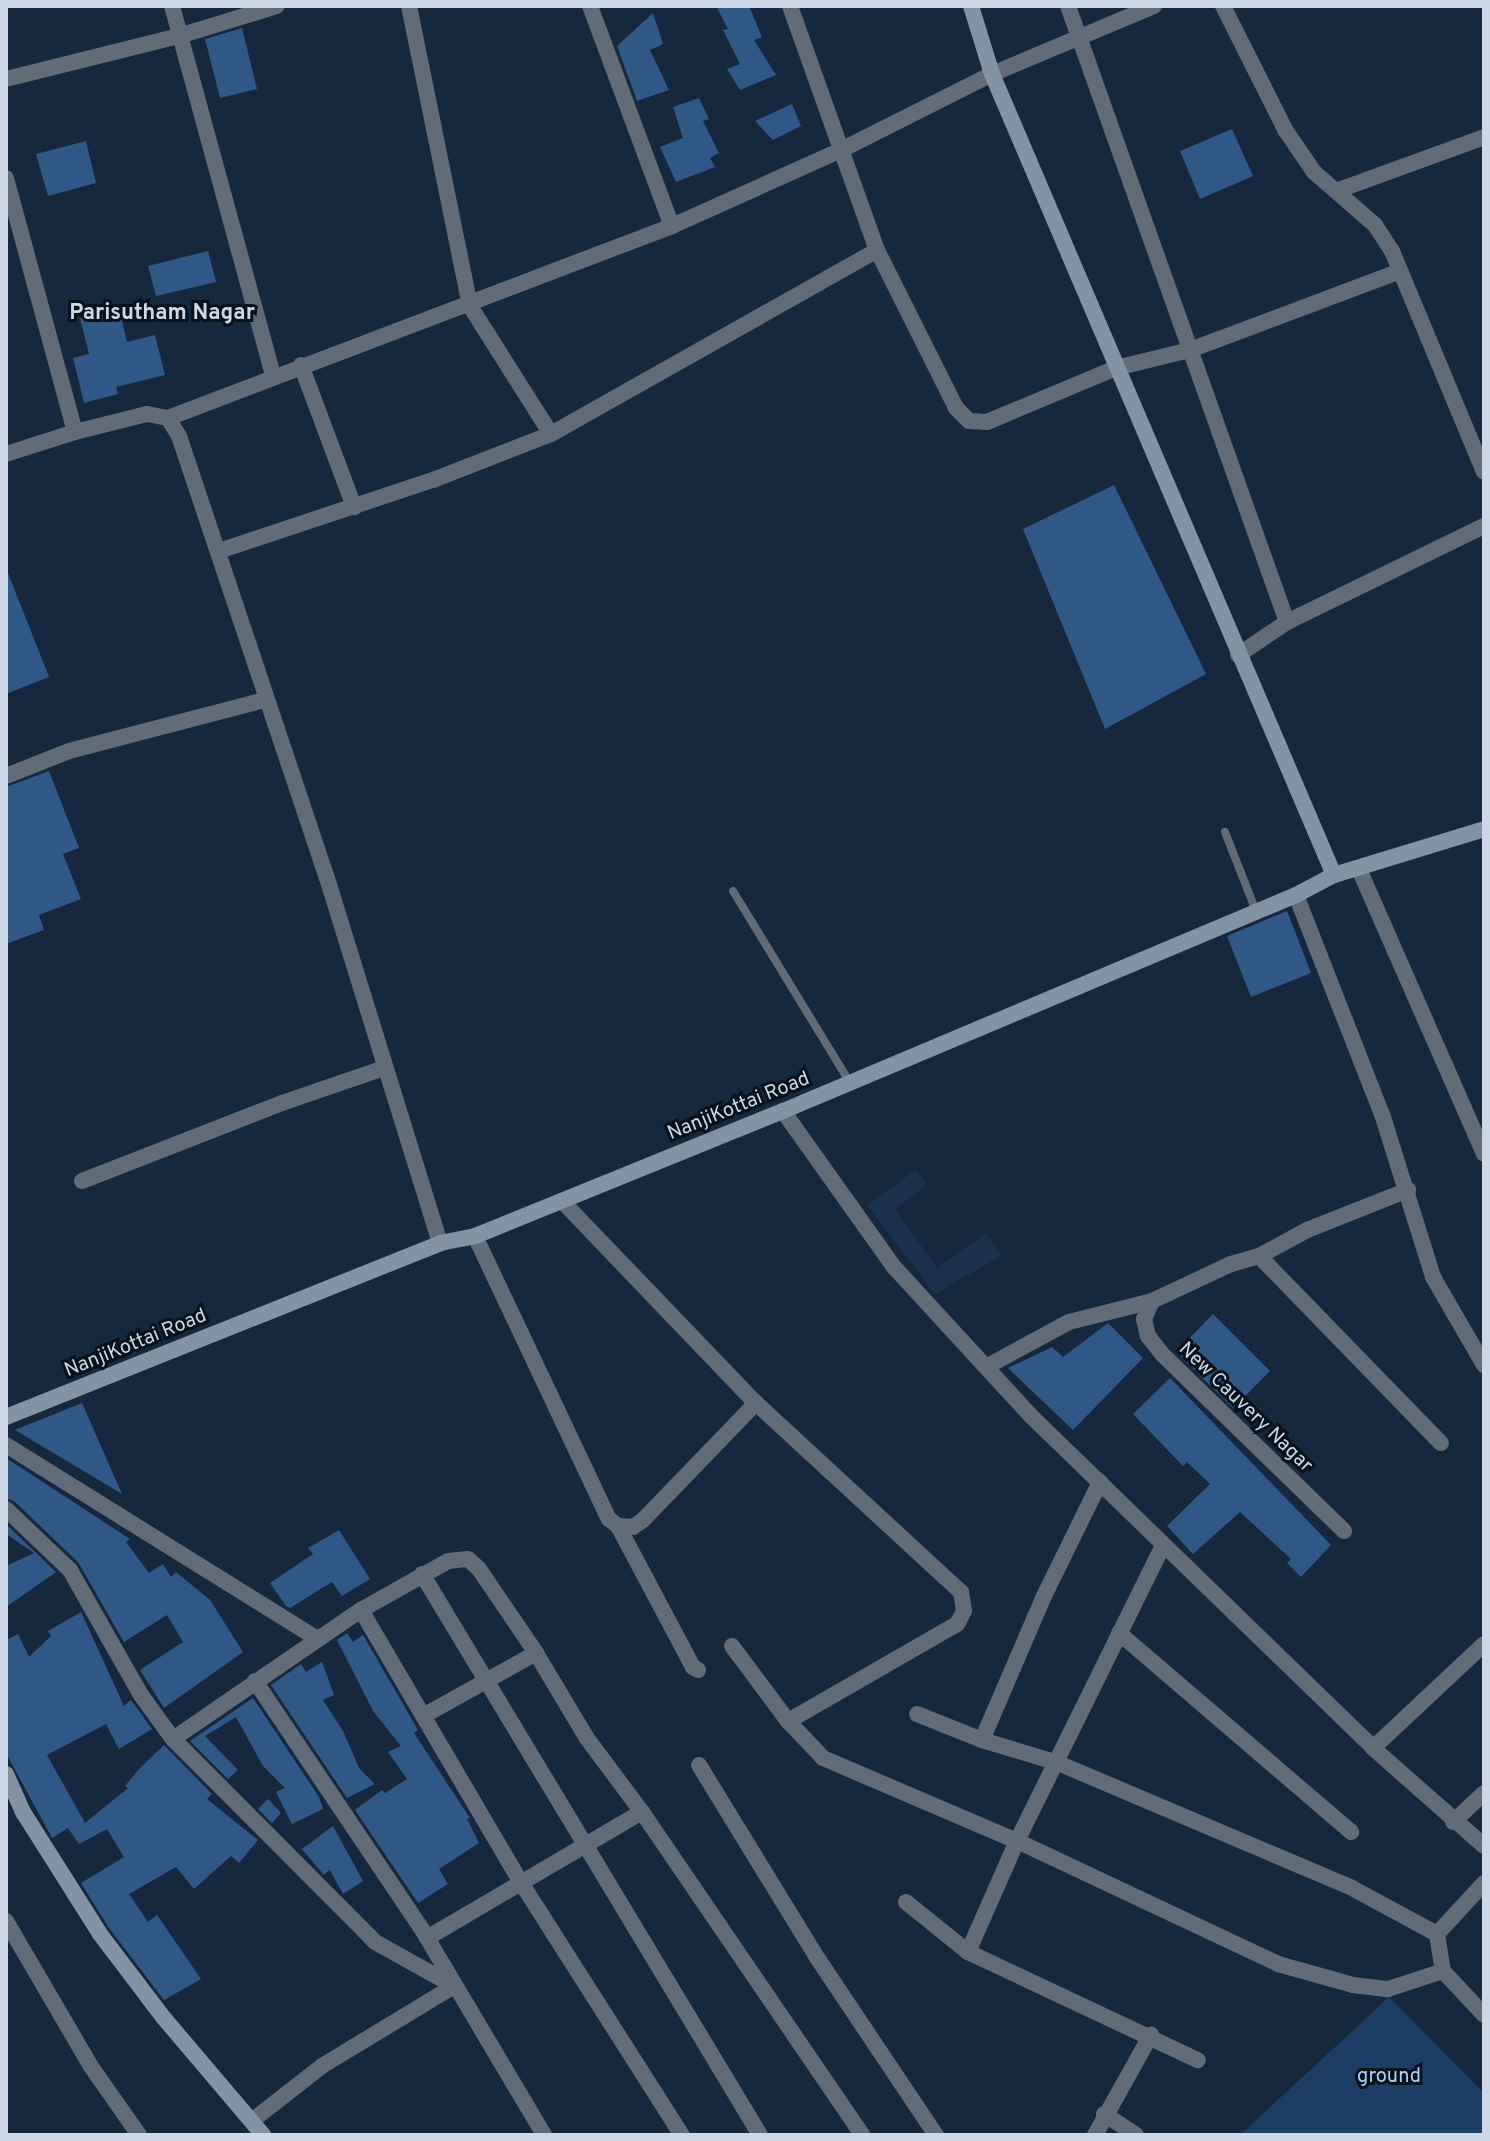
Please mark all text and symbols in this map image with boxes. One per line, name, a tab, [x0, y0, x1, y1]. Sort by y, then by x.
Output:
district label: Parisutham Nagar	[69, 301, 255, 327]
street label: NanjiKottai Road	[664, 1068, 814, 1146]
street label: NanjiKottai Road	[61, 1305, 211, 1383]
street label: New Cauvery Nagar	[1173, 1338, 1317, 1478]
park label: ground	[1357, 2065, 1421, 2089]

